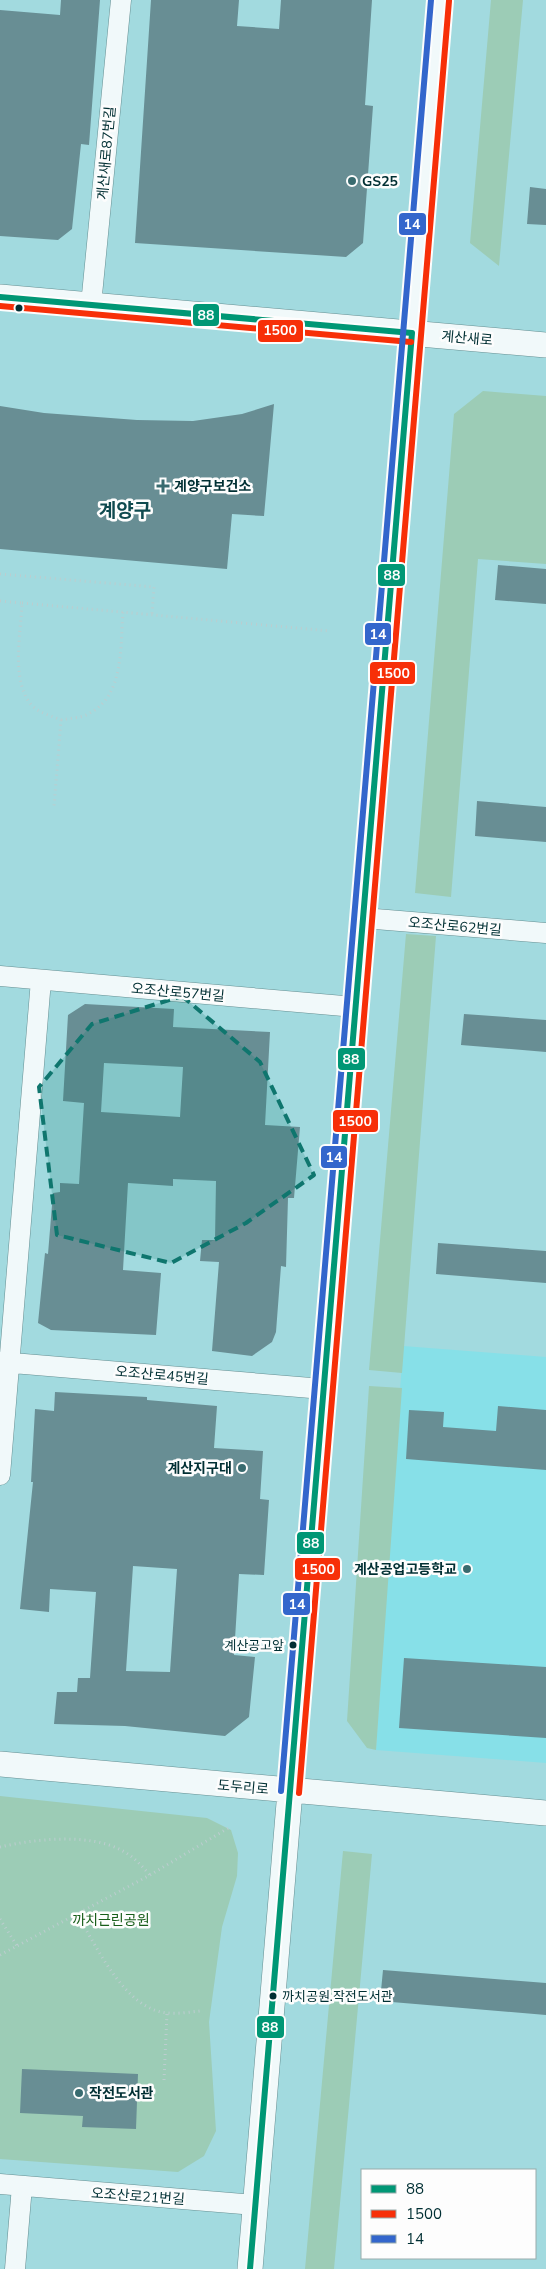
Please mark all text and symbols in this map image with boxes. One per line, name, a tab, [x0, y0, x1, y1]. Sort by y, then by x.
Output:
street label: 계산새로87번길	[93, 105, 120, 201]
place label: GS25	[362, 172, 398, 191]
marker: GS25	[346, 175, 358, 187]
line badge: 14	[398, 212, 427, 236]
text: 14	[404, 215, 421, 234]
unlabelled marker	[14, 303, 24, 313]
line badge: 88	[192, 303, 220, 327]
text: 88	[198, 306, 214, 325]
line badge: 1500	[257, 319, 304, 343]
text: 1500	[263, 321, 297, 340]
street label: 계산새로	[440, 327, 494, 350]
place label: 계양구보건소	[174, 477, 251, 496]
marker: 계양구보건소	[156, 479, 170, 493]
district label: 계양구	[99, 498, 151, 524]
line badge: 88	[377, 563, 406, 587]
text: 88	[384, 566, 400, 585]
line badge: 14	[364, 622, 392, 646]
text: 14	[370, 625, 387, 644]
line badge: 1500	[369, 661, 416, 685]
text: 1500	[376, 664, 410, 683]
street label: 오조산로62번길	[407, 913, 503, 940]
street label: 오조산로57번길	[130, 979, 226, 1006]
line badge: 88	[337, 1047, 366, 1071]
text: 88	[343, 1050, 359, 1069]
line badge: 1500	[332, 1109, 379, 1133]
text: 1500	[338, 1112, 372, 1131]
line badge: 14	[320, 1145, 348, 1169]
text: 14	[326, 1148, 343, 1167]
street label: 오조산로45번길	[114, 1362, 210, 1389]
place label: 계산지구대	[168, 1459, 232, 1478]
marker: 계산지구대	[236, 1462, 248, 1474]
line badge: 88	[296, 1531, 325, 1555]
text: 88	[303, 1534, 319, 1553]
line badge: 1500	[294, 1557, 341, 1581]
text: 1500	[301, 1560, 335, 1579]
place label: 계산공업고등학교	[354, 1560, 457, 1579]
marker: 계산공업고등학교	[461, 1563, 473, 1575]
line badge: 14	[282, 1592, 311, 1616]
text: 14	[289, 1595, 306, 1614]
place label: 계산공고앞	[224, 1637, 284, 1655]
marker: 계산공고앞	[288, 1640, 298, 1650]
street label: 도두리로	[216, 1776, 270, 1799]
park label: 까치근린공원	[72, 1911, 150, 1930]
place label: 까치공원.작전도서관	[282, 1988, 393, 2006]
marker: 까치공원.작전도서관	[268, 1991, 278, 2001]
line badge: 88	[256, 2015, 285, 2039]
text: 88	[262, 2018, 278, 2037]
place label: 작전도서관	[89, 2084, 154, 2103]
marker: 작전도서관	[73, 2087, 85, 2099]
legend	[361, 2169, 536, 2259]
text: 88	[406, 2179, 424, 2199]
street label: 오조산로21번길	[90, 2184, 186, 2209]
text: 1500	[406, 2204, 442, 2224]
text: 14	[406, 2229, 424, 2249]

